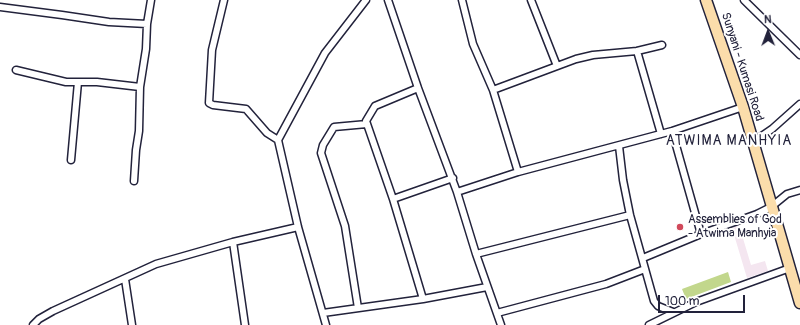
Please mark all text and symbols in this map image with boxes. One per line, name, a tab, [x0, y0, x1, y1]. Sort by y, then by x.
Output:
street label: Sunyani - Kumasi Road	[718, 11, 766, 123]
north arrow	[748, 12, 788, 52]
text: N	[764, 13, 772, 26]
district label: ATWIMA MANHYIA	[666, 133, 792, 149]
place label: Assemblies of God - Atwima Manhyia	[688, 213, 782, 241]
marker: Assemblies of God - Atwima Manhyia	[675, 222, 685, 232]
scale bar	[660, 287, 747, 313]
text: 100 m	[665, 294, 699, 309]

